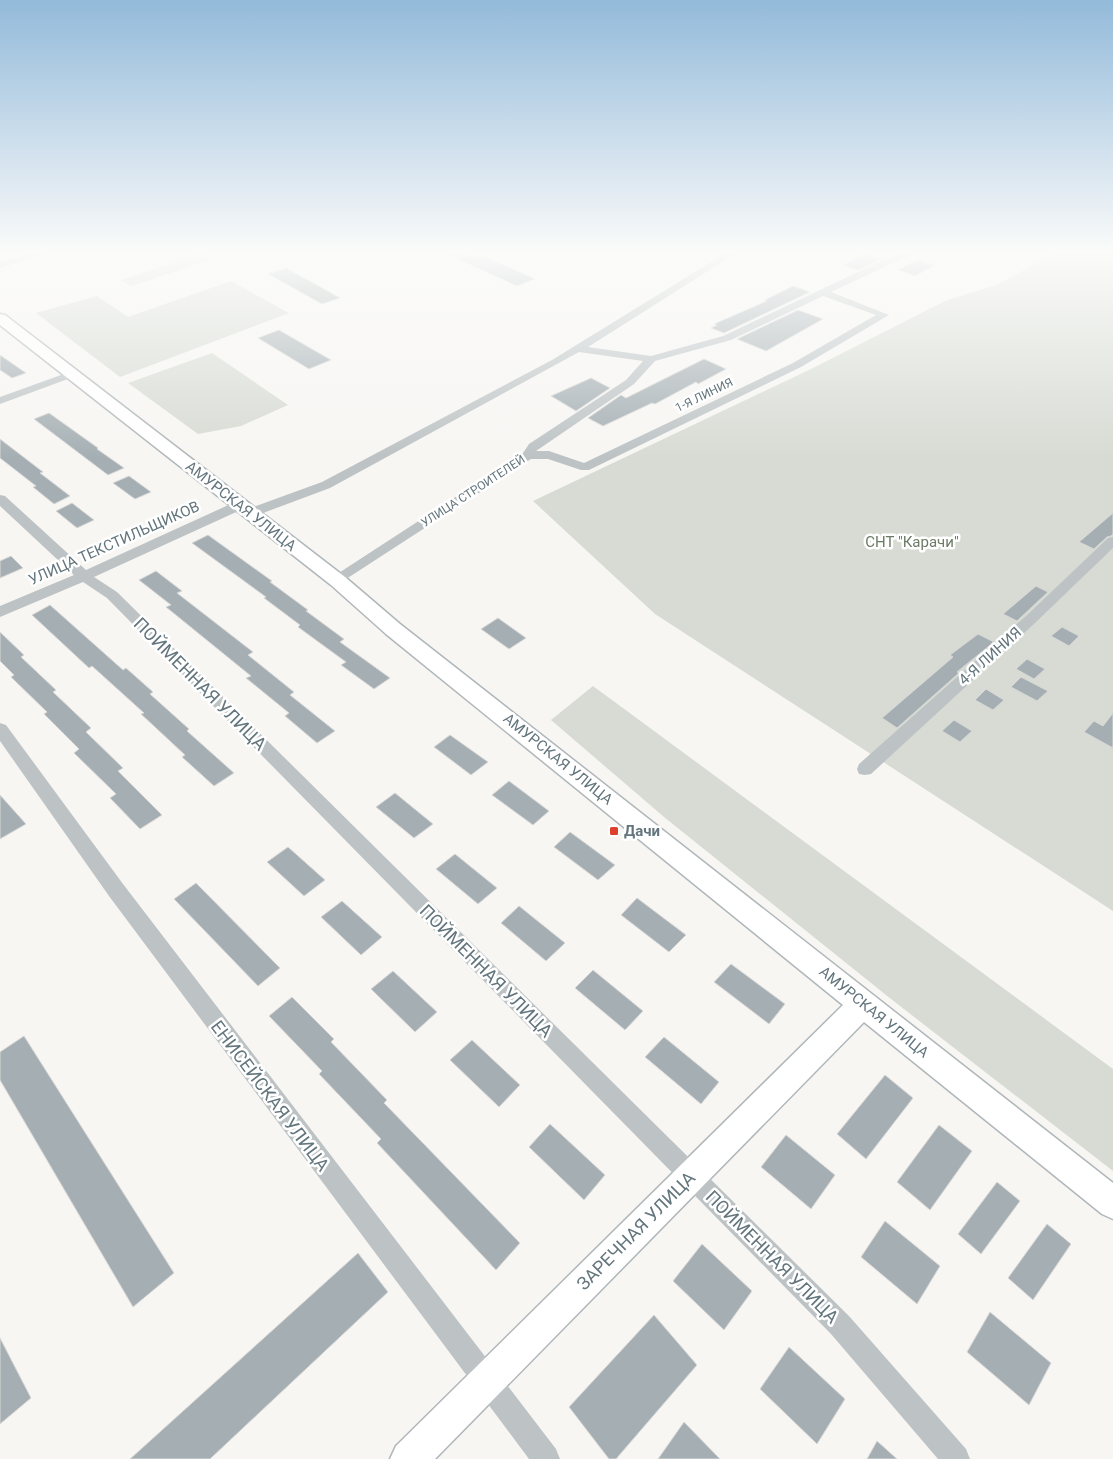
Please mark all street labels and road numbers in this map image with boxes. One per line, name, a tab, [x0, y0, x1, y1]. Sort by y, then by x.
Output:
street label: 1-Я ЛИНИЯ	[673, 375, 735, 415]
street label: УЛИЦА СТРОИТЕЛЕЙ	[418, 451, 527, 530]
street label: АМУРСКАЯ УЛИЦА	[182, 457, 300, 555]
street label: УЛИЦА ТЕКСТИЛЬЩИКОВ	[26, 497, 202, 589]
street label: ПОЙМЕННАЯ УЛИЦА	[130, 613, 271, 755]
street label: 4-Я ЛИНИЯ	[955, 623, 1025, 689]
street label: АМУРСКАЯ УЛИЦА	[500, 709, 616, 809]
street label: ПОЙМЕННАЯ УЛИЦА	[416, 900, 557, 1042]
street label: АМУРСКАЯ УЛИЦА	[816, 962, 932, 1062]
street label: ЕНИСЕЙСКАЯ УЛИЦА	[207, 1016, 334, 1175]
street label: ЗАРЕЧНАЯ УЛИЦА	[572, 1167, 699, 1294]
street label: ПОЙМЕННАЯ УЛИЦА	[702, 1186, 843, 1328]

